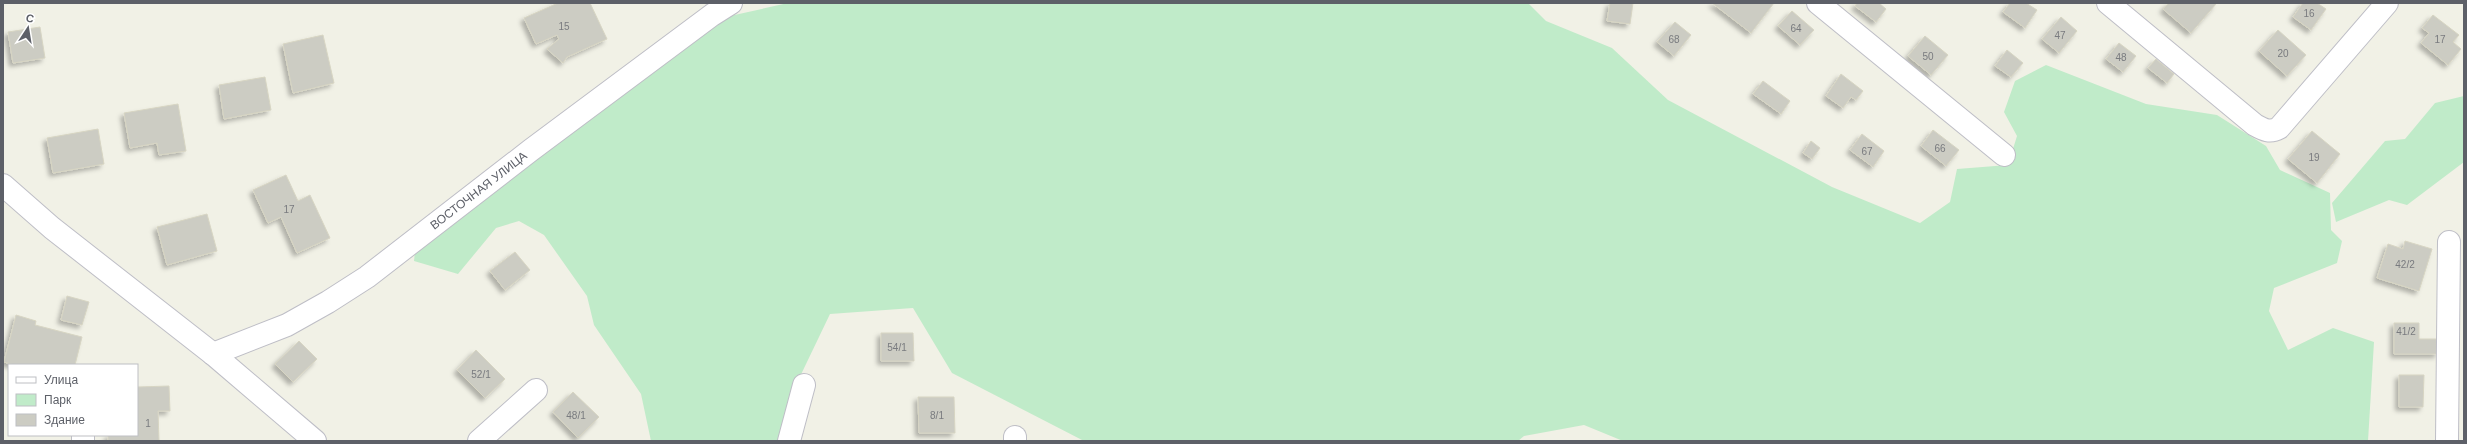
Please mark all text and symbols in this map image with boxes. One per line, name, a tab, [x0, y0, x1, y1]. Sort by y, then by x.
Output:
north arrow	[8, 8, 48, 48]
house number: 16	[2303, 8, 2315, 19]
text: С	[25, 12, 35, 25]
house number: 15	[558, 21, 570, 32]
house number: 64	[1790, 23, 1802, 34]
house number: 47	[2054, 30, 2066, 41]
house number: 68	[1668, 34, 1680, 45]
house number: 17	[2434, 34, 2446, 45]
house number: 20	[2277, 48, 2289, 59]
house number: 50	[1922, 51, 1934, 62]
house number: 48	[2115, 52, 2127, 63]
house number: 66	[1934, 143, 1946, 154]
house number: 67	[1861, 146, 1873, 157]
street label: ВОСТОЧНАЯ УЛИЦА	[428, 149, 530, 232]
house number: 19	[2308, 152, 2320, 163]
house number: 17	[283, 204, 295, 215]
house number: 42/2	[2395, 259, 2415, 270]
house number: 41/2	[2396, 326, 2416, 337]
house number: 54/1	[887, 342, 907, 353]
legend	[8, 364, 138, 436]
house number: 52/1	[471, 369, 491, 380]
text: Улица	[44, 373, 78, 387]
text: Парк	[44, 393, 72, 407]
house number: 48/1	[566, 410, 586, 421]
house number: 8/1	[930, 410, 944, 421]
text: Здание	[44, 413, 85, 427]
house number: 1	[145, 418, 151, 429]

